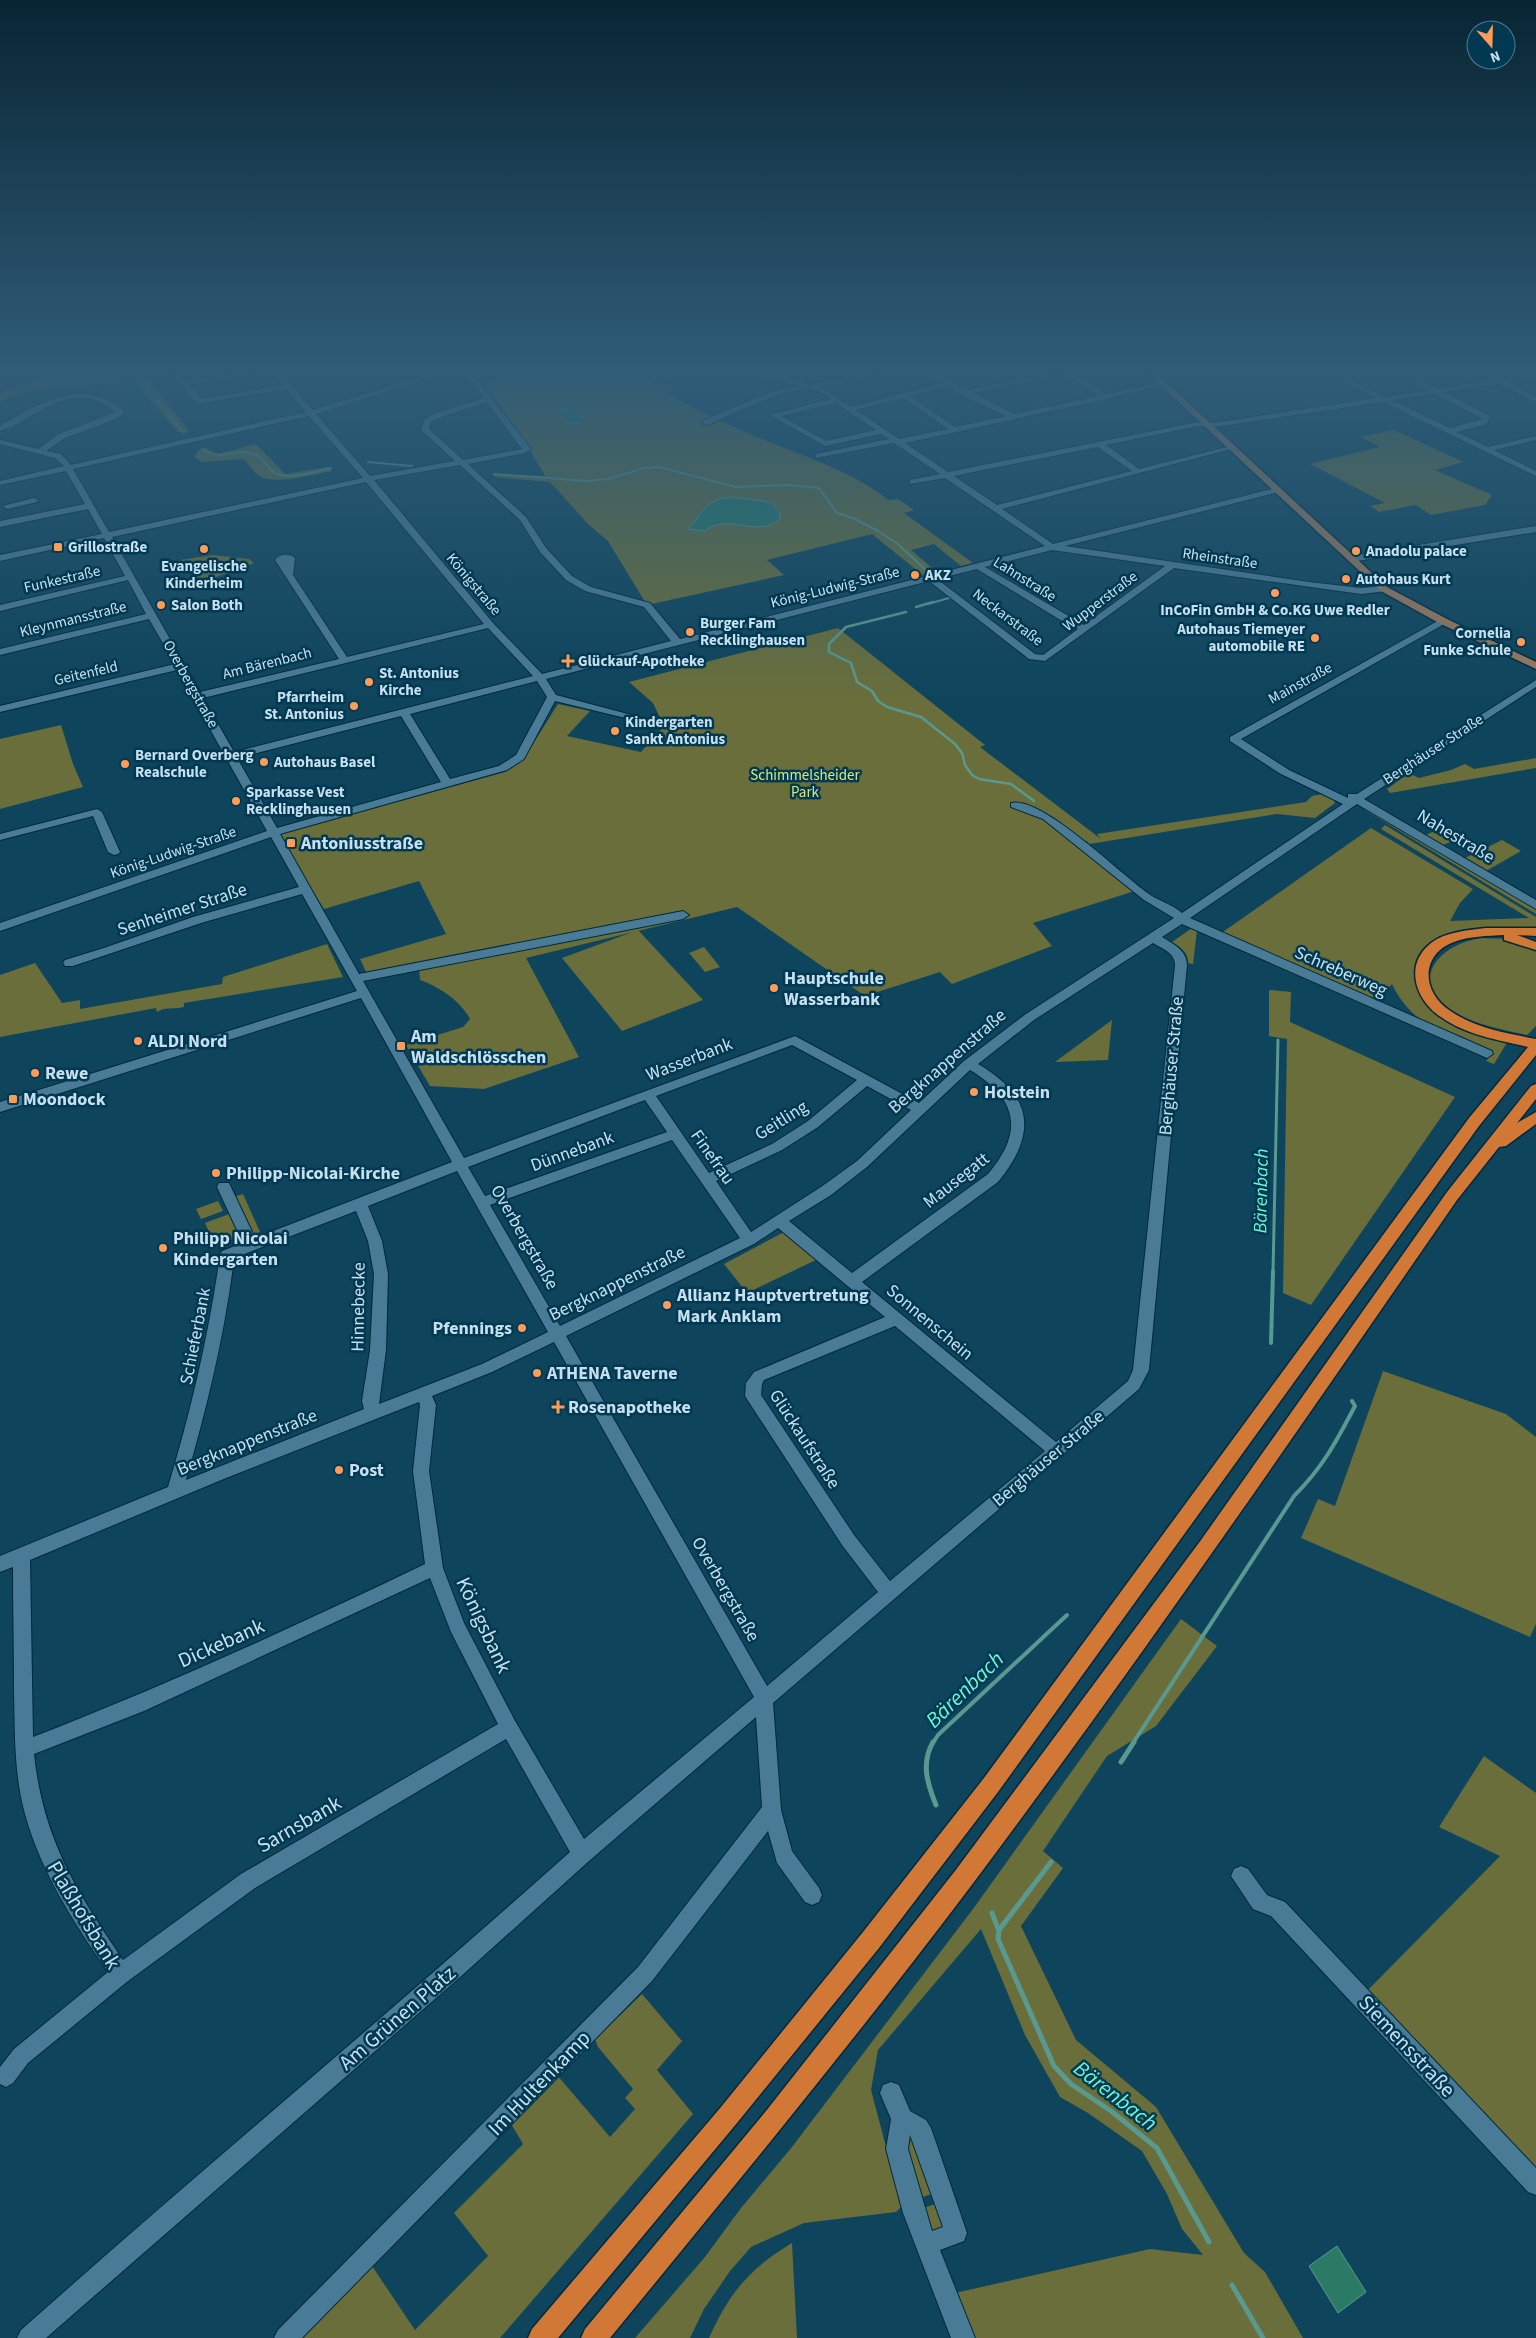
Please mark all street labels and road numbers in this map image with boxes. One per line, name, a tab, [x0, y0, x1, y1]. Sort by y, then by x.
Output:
street label: Rheinstraße	[1181, 543, 1259, 574]
street label: Königstraße	[441, 549, 506, 620]
street label: Lahnstraße	[989, 552, 1060, 607]
street label: Funkestraße	[22, 561, 102, 598]
street label: König-Ludwig-Straße	[768, 561, 902, 614]
street label: Wupperstraße	[1059, 566, 1142, 636]
street label: Neckarstraße	[968, 584, 1047, 651]
street label: Kleynmansstraße	[18, 596, 129, 643]
street label: Overbergstraße	[158, 637, 223, 732]
street label: Am Bärenbach	[220, 642, 314, 685]
street label: Geitenfeld	[52, 656, 120, 691]
street label: Mainstraße	[1265, 657, 1336, 710]
street label: Berghäuser Straße	[1379, 709, 1488, 790]
street label: Nahestraße	[1412, 803, 1499, 870]
street label: König-Ludwig-Straße	[107, 821, 239, 884]
street label: Senheimer Straße	[114, 877, 250, 942]
street label: Schreberweg	[1291, 940, 1391, 1003]
street label: Berghäuser Straße	[1153, 996, 1190, 1136]
street label: Bergknappenstraße	[883, 1003, 1012, 1120]
street label: Wasserbank	[642, 1032, 736, 1087]
street label: Geitling	[750, 1094, 813, 1147]
street label: Dünnebank	[527, 1125, 617, 1178]
street label: Finefrau	[685, 1125, 741, 1190]
street label: Mausegatt	[918, 1147, 995, 1214]
street label: Overbergstraße	[485, 1180, 565, 1294]
street label: Bergknappenstraße	[545, 1240, 690, 1327]
street label: Hinnebecke	[345, 1262, 372, 1352]
street label: Sonnenschein	[881, 1279, 979, 1366]
street label: Schieferbank	[174, 1285, 217, 1387]
street label: Glückaufstraße	[763, 1385, 846, 1494]
street label: Bergknappenstraße	[174, 1403, 321, 1482]
street label: Berghäuser Straße	[987, 1404, 1110, 1513]
street label: Overbergstraße	[686, 1532, 766, 1646]
street label: Königsbank	[449, 1572, 520, 1679]
street label: Dickebank	[173, 1610, 270, 1675]
street label: Sarnsbank	[251, 1787, 347, 1860]
street label: Plaßhofsbank	[40, 1855, 128, 1975]
street label: Am Grünen Platz	[332, 1959, 462, 2077]
street label: Siemensstraße	[1352, 1988, 1462, 2104]
street label: Im Hultenkamp	[481, 2024, 597, 2142]

